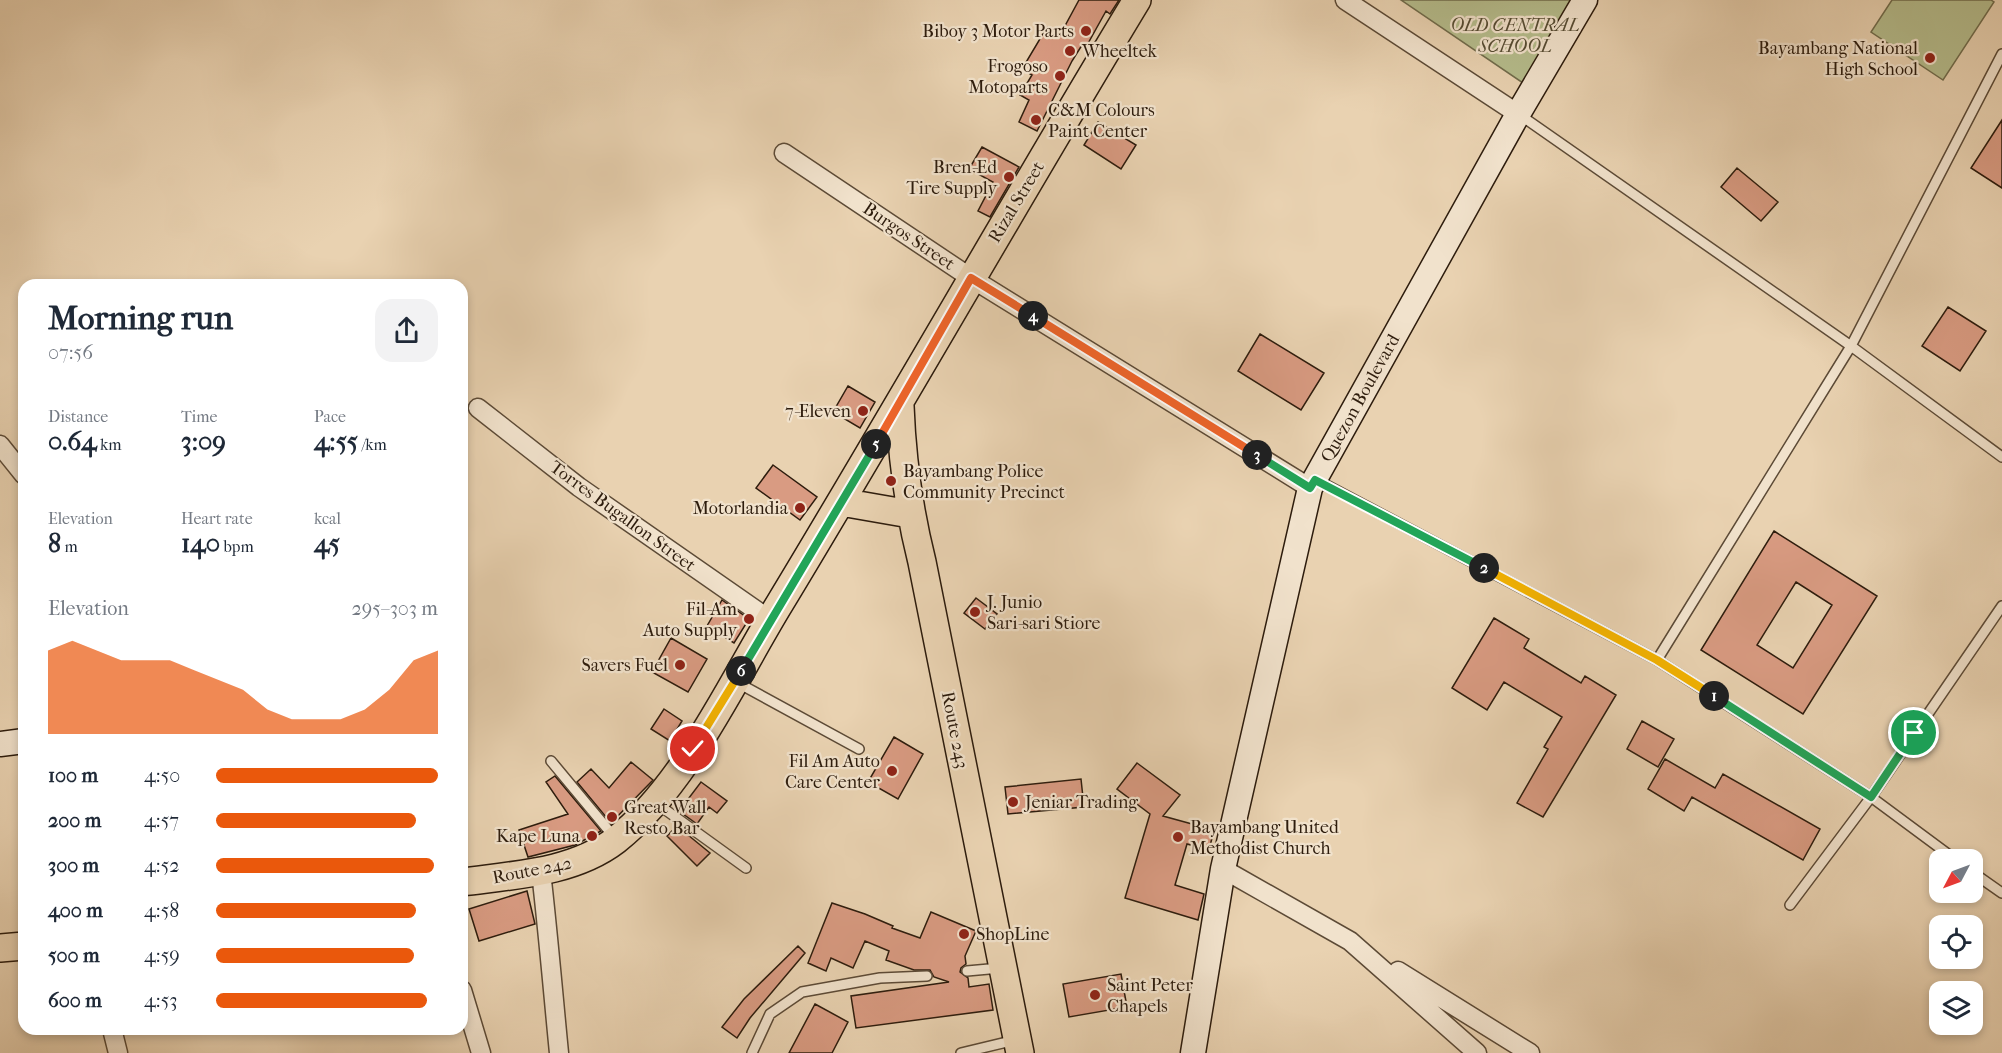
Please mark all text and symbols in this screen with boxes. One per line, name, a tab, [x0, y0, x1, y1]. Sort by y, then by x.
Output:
park label: OLD CENTRAL SCHOOL	[1450, 15, 1580, 57]
place label: Biboy 3 Motor Parts	[922, 21, 1074, 42]
marker: Biboy 3 Motor Parts	[1079, 24, 1093, 38]
place label: Bayambang National High School	[1758, 38, 1918, 80]
place label: Wheeltek	[1081, 41, 1158, 62]
marker: Wheeltek	[1063, 44, 1077, 58]
marker: Bayambang National High School	[1923, 51, 1937, 65]
place label: Frogoso Motoparts	[968, 56, 1048, 98]
marker: Frogoso Motoparts	[1053, 69, 1067, 83]
place label: C&M Colours Paint Center	[1048, 100, 1155, 142]
marker: C&M Colours Paint Center	[1029, 113, 1043, 127]
place label: Bren-Ed Tire Supply	[907, 157, 998, 199]
street label: Rizal Street	[984, 157, 1049, 247]
marker: Bren-Ed Tire Supply	[1002, 170, 1016, 184]
street label: Burgos Street	[859, 198, 959, 275]
text: Morning run	[48, 299, 233, 338]
button: share	[375, 299, 438, 362]
pin: 4	[1018, 301, 1048, 331]
text: 4	[1028, 306, 1038, 325]
street label: Quezon Boulevard	[1317, 330, 1404, 466]
text: 07:56	[48, 341, 93, 364]
place label: 7-Eleven	[785, 401, 852, 422]
marker: 7-Eleven	[856, 404, 870, 418]
text: Distance	[48, 407, 108, 426]
text: Time	[181, 407, 217, 426]
text: Pace	[314, 407, 346, 426]
text: 0.64	[48, 426, 97, 457]
text: 3:09	[181, 426, 226, 457]
text: 4:55	[314, 426, 358, 457]
pin: 5	[861, 429, 891, 459]
text: 5	[873, 434, 879, 453]
text: km	[97, 435, 122, 454]
text: /km	[358, 435, 387, 454]
pin: 3	[1242, 440, 1272, 470]
text: 3	[1254, 445, 1260, 464]
street label: Torres Bugallon Street	[546, 457, 700, 577]
place label: Bayambang Police Community Precinct	[903, 461, 1065, 503]
marker: Bayambang Police Community Precinct	[884, 474, 898, 488]
place label: Motorlandia	[693, 498, 789, 519]
marker: Motorlandia	[793, 501, 807, 515]
text: Elevation	[48, 509, 113, 528]
text: Heart rate	[181, 509, 253, 528]
text: kcal	[314, 509, 341, 528]
text: 8	[48, 528, 61, 559]
text: 140	[181, 528, 220, 559]
text: 45	[314, 528, 340, 559]
text: m	[61, 537, 78, 556]
text: bpm	[220, 537, 254, 556]
pin: 2	[1469, 553, 1499, 583]
text: 2	[1480, 558, 1488, 577]
place label: J. Junio Sari-sari Stiore	[985, 592, 1101, 634]
text: Elevation	[48, 597, 129, 620]
text: 295–303 m	[352, 597, 438, 620]
place label: Fil-Am Auto Supply	[642, 599, 738, 641]
marker: J. Junio Sari-sari Stiore	[968, 605, 982, 619]
marker: Fil-Am Auto Supply	[742, 612, 756, 626]
place label: Savers Fuel	[581, 655, 668, 676]
pin: 6	[726, 656, 756, 686]
marker: Savers Fuel	[673, 658, 687, 672]
text: 6	[737, 661, 745, 680]
pin: 1	[1699, 681, 1729, 711]
text: 1	[1711, 686, 1717, 705]
street label: Route 243	[937, 690, 972, 771]
pin	[1888, 707, 1939, 758]
icon: arrive	[1897, 716, 1930, 749]
pin	[667, 723, 718, 774]
icon: check	[676, 732, 709, 765]
place label: Fil Am Auto Care Center	[785, 751, 880, 793]
text: 100 m	[48, 764, 98, 787]
text: 4:50	[144, 764, 180, 787]
marker: Fil Am Auto Care Center	[885, 764, 899, 778]
place label: Jeniar Trading	[1023, 792, 1138, 813]
marker: Jeniar Trading	[1006, 795, 1020, 809]
place label: Great Wall Resto Bar	[624, 797, 707, 839]
text: 200 m	[48, 809, 101, 832]
text: 4:57	[144, 809, 179, 832]
marker: Great Wall Resto Bar	[605, 810, 619, 824]
place label: Bayambang United Methodist Church	[1190, 817, 1339, 859]
place label: Kape Luna	[496, 826, 581, 847]
marker: Kape Luna	[585, 829, 599, 843]
marker: Bayambang United Methodist Church	[1171, 830, 1185, 844]
north arrow	[1929, 849, 1983, 903]
map controls	[1929, 849, 1983, 1035]
street label: Route 242	[491, 853, 573, 888]
text: 300 m	[48, 854, 99, 877]
text: 4:52	[144, 854, 180, 877]
text: 400 m	[48, 899, 103, 922]
text: 4:58	[144, 899, 179, 922]
button: locate	[1929, 915, 1983, 969]
place label: ShopLine	[976, 924, 1049, 945]
marker: ShopLine	[957, 927, 971, 941]
text: 500 m	[48, 944, 100, 967]
text: 4:59	[144, 944, 180, 967]
place label: Saint Peter Chapels	[1107, 975, 1193, 1017]
button: layers	[1929, 981, 1983, 1035]
marker: Saint Peter Chapels	[1088, 988, 1102, 1002]
text: 600 m	[48, 989, 102, 1012]
text: 4:53	[144, 989, 178, 1012]

